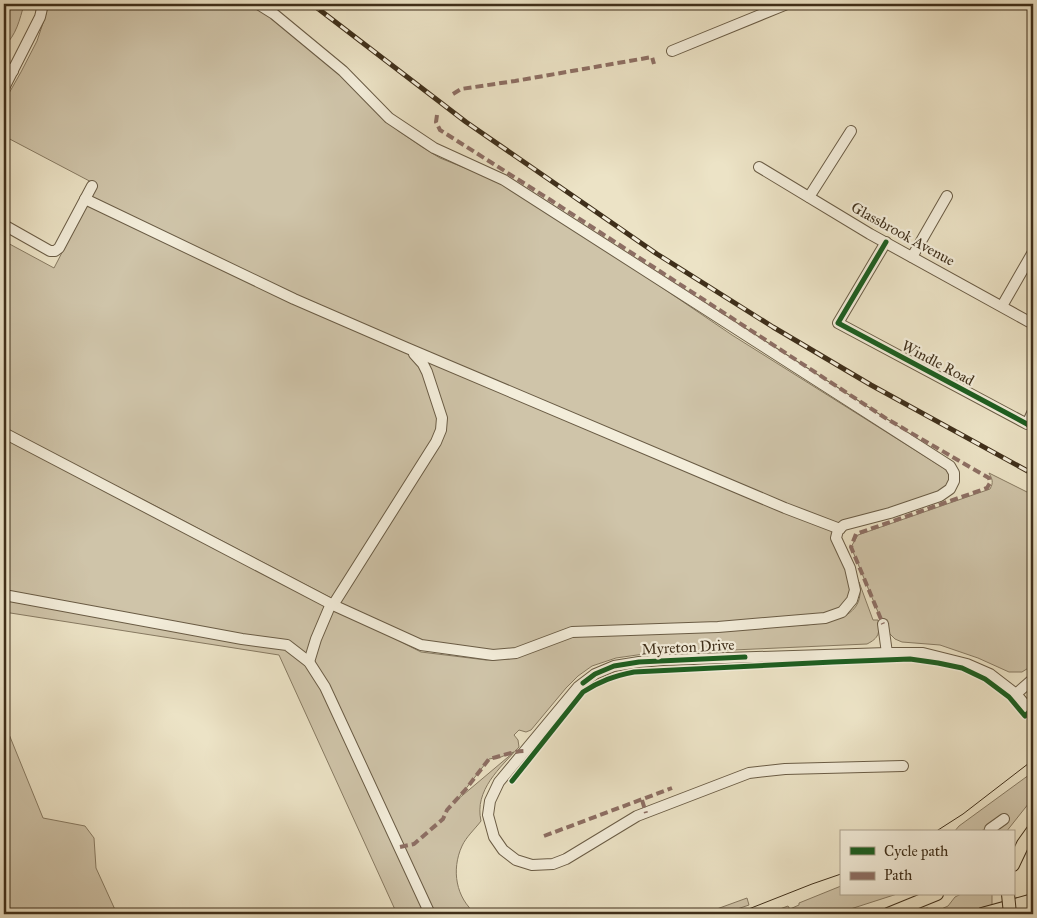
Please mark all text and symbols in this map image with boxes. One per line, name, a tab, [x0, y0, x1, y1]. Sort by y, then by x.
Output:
street label: Glassbrook Avenue	[848, 198, 958, 270]
street label: Windle Road	[899, 336, 978, 390]
street label: Myreton Drive	[641, 636, 735, 658]
legend	[840, 830, 1014, 896]
text: Cycle path	[884, 842, 949, 860]
text: Path	[884, 866, 913, 884]

